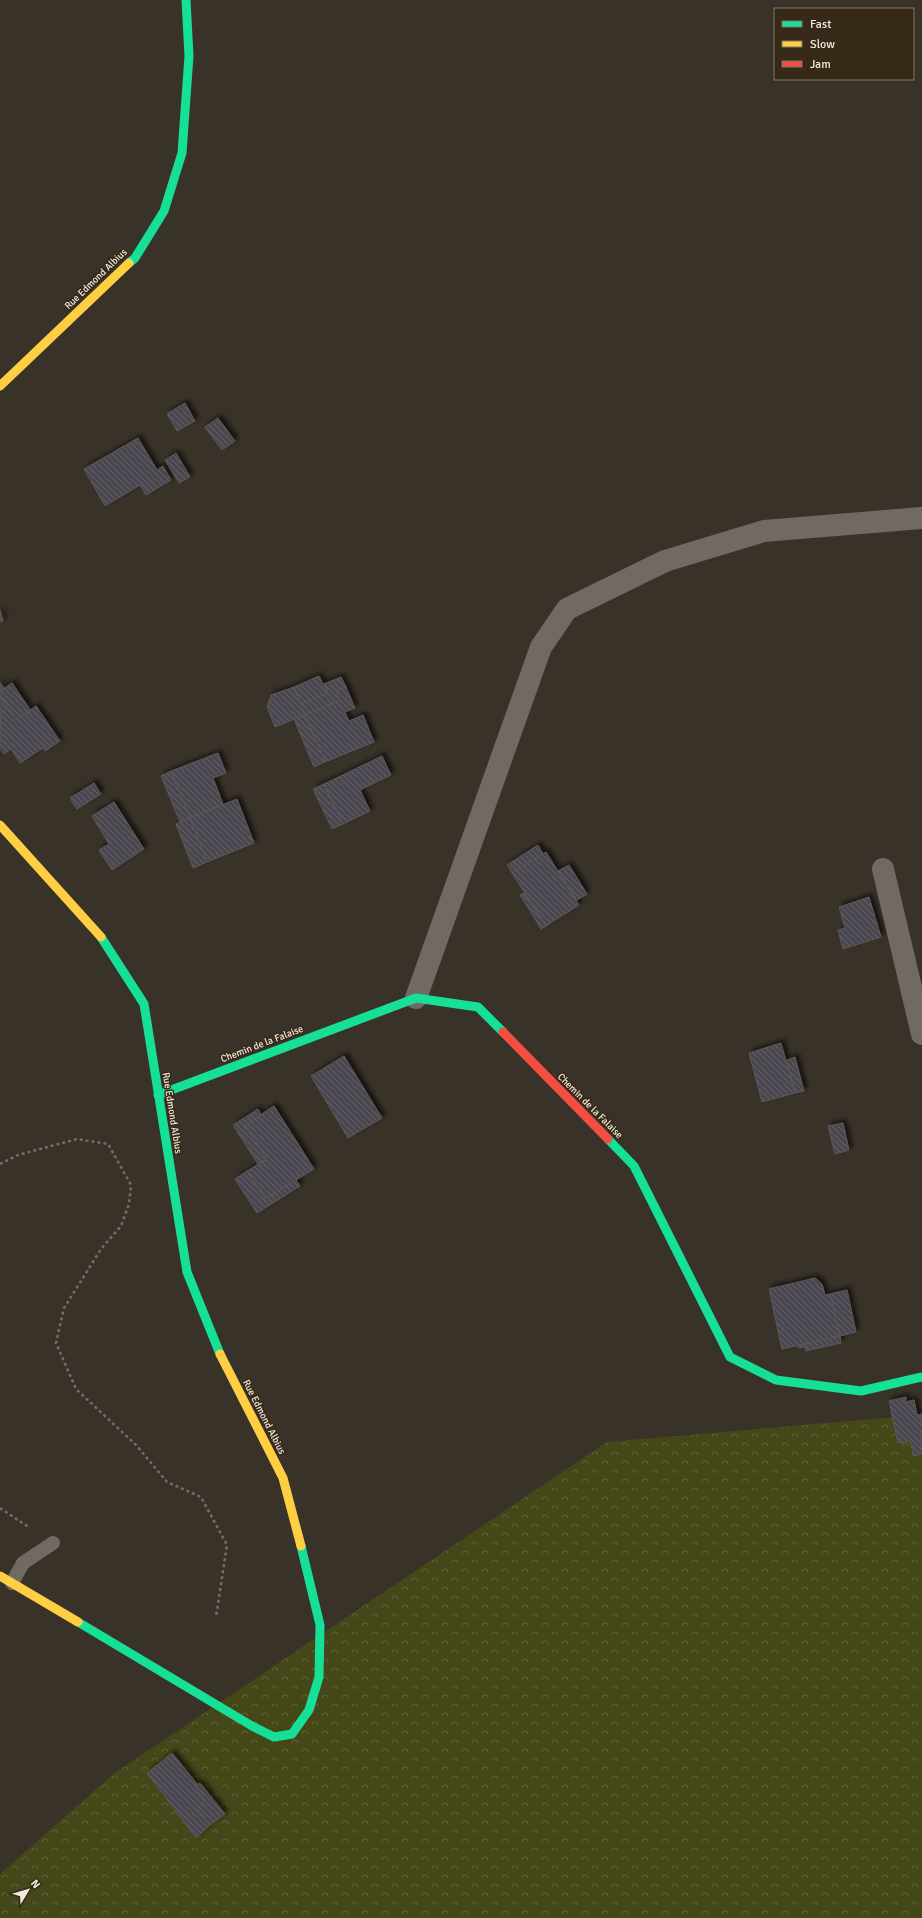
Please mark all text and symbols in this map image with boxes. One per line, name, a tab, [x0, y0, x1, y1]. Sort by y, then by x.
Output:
legend	[774, 8, 914, 80]
text: Fast	[810, 17, 831, 32]
text: Slow	[810, 37, 835, 52]
text: Jam	[810, 57, 831, 72]
street label: Rue Edmond Albius	[62, 246, 130, 312]
street label: Chemin de la Falaise	[219, 1023, 305, 1065]
street label: Rue Edmond Albius	[160, 1071, 184, 1155]
street label: Chemin de la Falaise	[555, 1071, 625, 1141]
street label: Rue Edmond Albius	[240, 1378, 288, 1457]
north arrow	[8, 1870, 48, 1910]
text: N	[28, 1877, 43, 1891]

